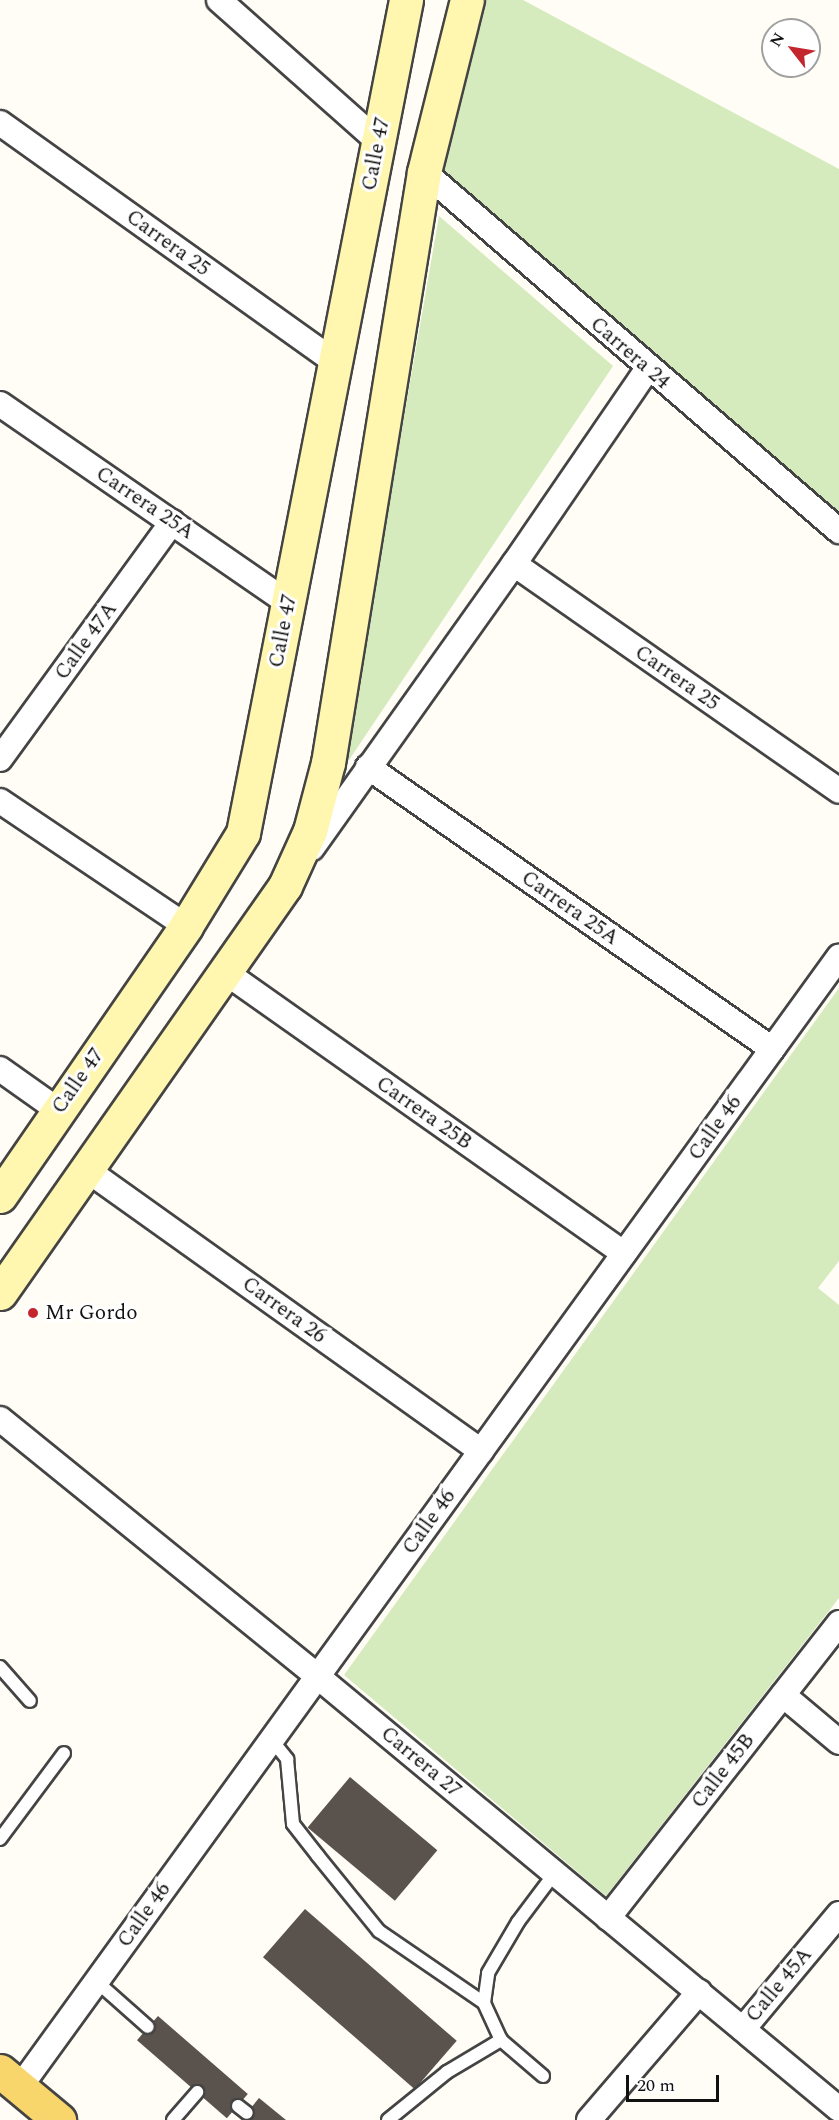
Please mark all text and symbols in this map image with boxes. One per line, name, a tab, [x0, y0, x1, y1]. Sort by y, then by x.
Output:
north arrow	[761, 18, 821, 78]
text: N	[764, 28, 791, 52]
street label: Calle 47	[357, 115, 395, 193]
street label: Carrera 25	[121, 204, 215, 282]
street label: Carrera 24	[585, 312, 675, 394]
street label: Carrera 25A	[91, 461, 199, 545]
street label: Calle 47	[264, 592, 302, 670]
street label: Calle 47A	[49, 597, 123, 685]
street label: Carrera 25	[630, 640, 724, 716]
street label: Carrera 25A	[516, 865, 624, 951]
street label: Calle 47	[46, 1043, 110, 1119]
street label: Carrera 25B	[371, 1071, 477, 1155]
street label: Calle 46	[683, 1091, 747, 1165]
street label: Carrera 26	[237, 1271, 331, 1349]
place label: Mr Gordo	[45, 1300, 138, 1326]
marker: Mr Gordo	[26, 1306, 40, 1320]
street label: Calle 46	[397, 1485, 461, 1559]
street label: Carrera 27	[376, 1721, 466, 1803]
street label: Calle 45B	[686, 1729, 760, 1813]
street label: Calle 46	[112, 1878, 176, 1952]
street label: Calle 45A	[740, 1942, 818, 2028]
scale bar	[629, 2063, 722, 2101]
text: 20 m	[637, 2072, 675, 2099]

